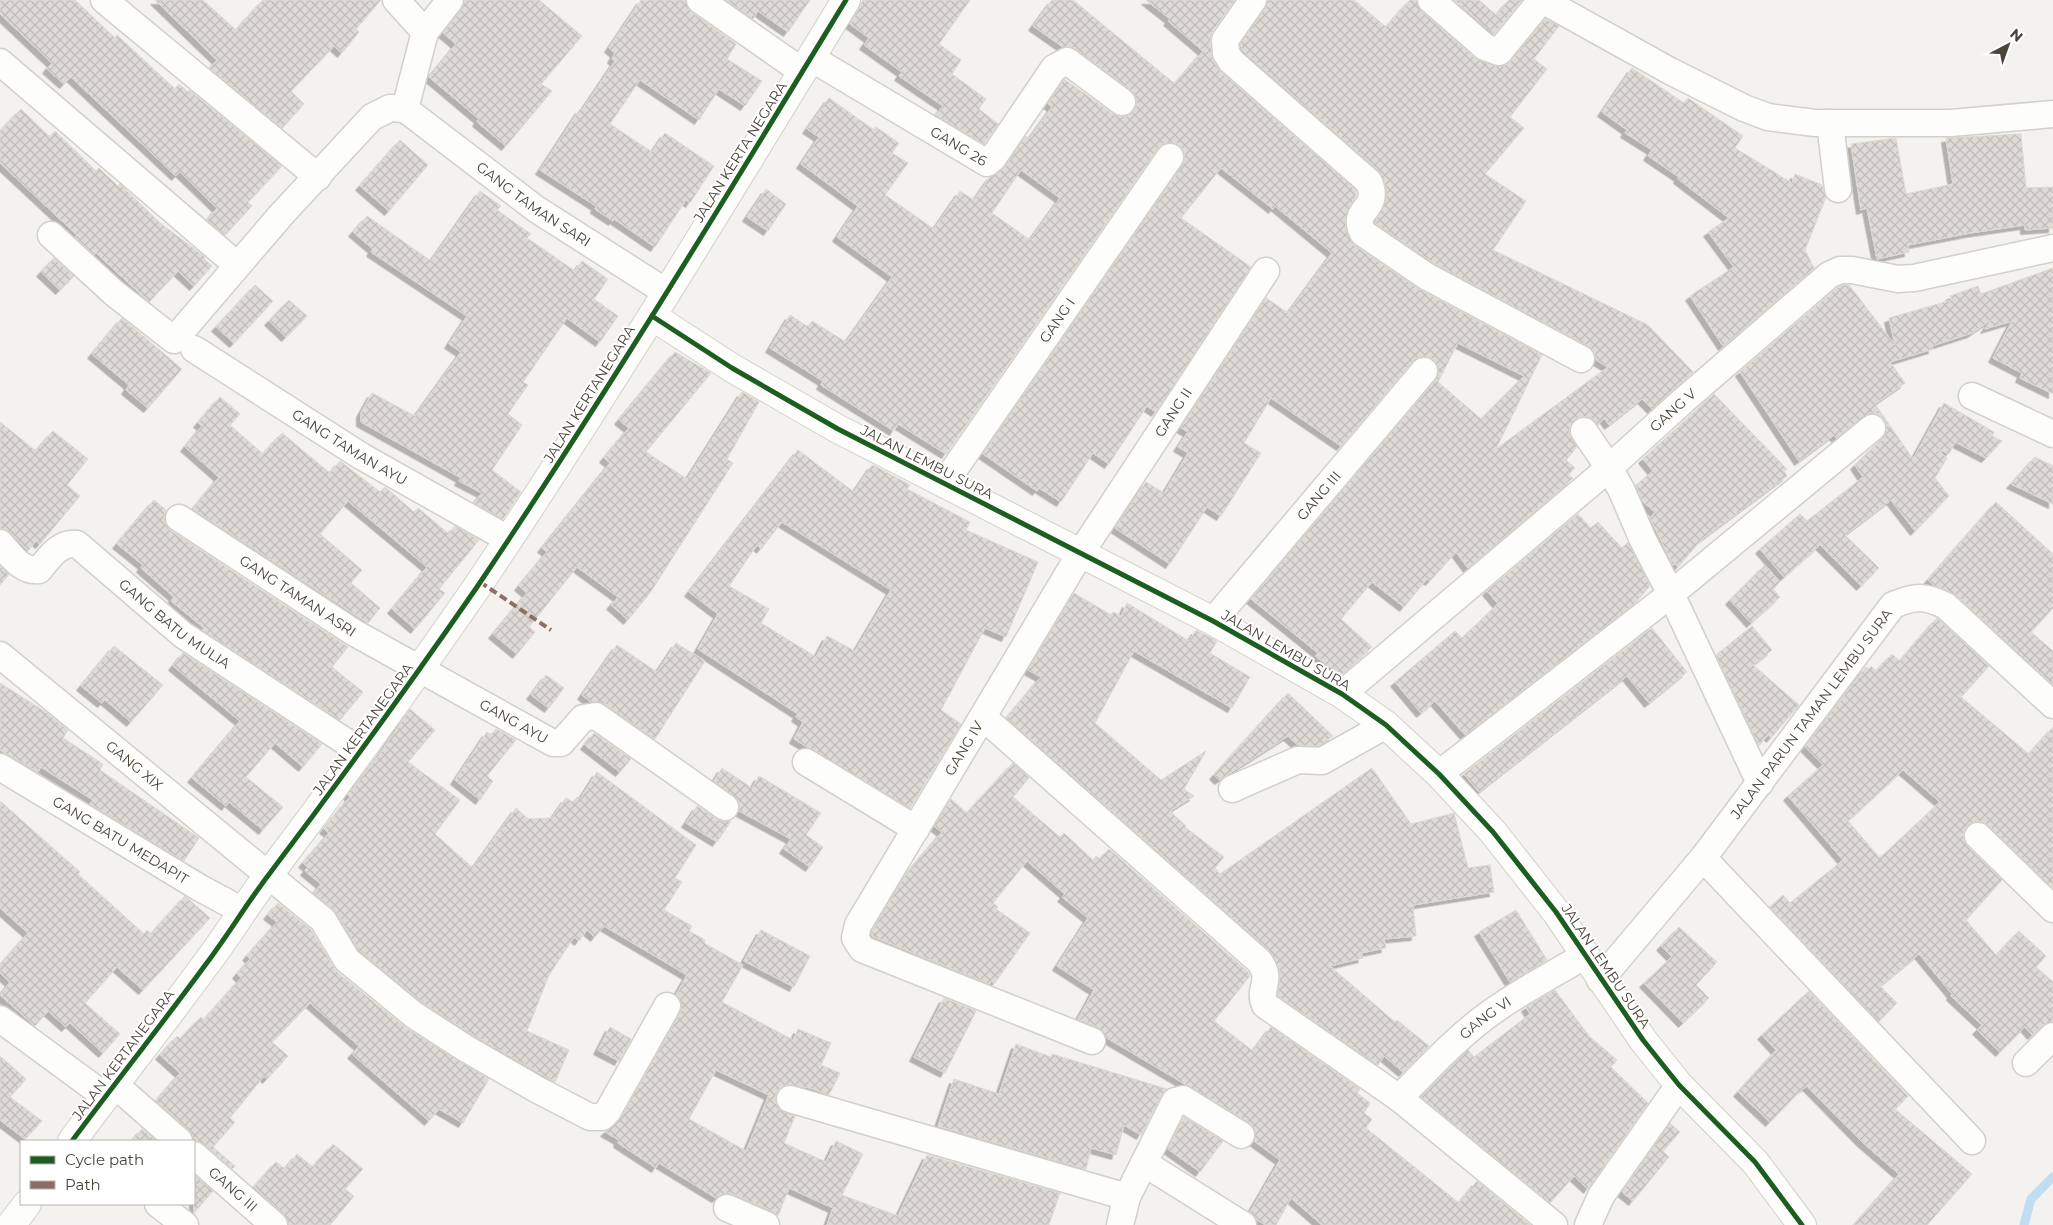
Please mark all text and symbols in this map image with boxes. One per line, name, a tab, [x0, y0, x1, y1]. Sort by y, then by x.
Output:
north arrow	[1983, 20, 2033, 70]
text: N	[2006, 25, 2027, 46]
street label: JALAN KERTA NEGARA	[689, 78, 791, 227]
street label: GANG 26	[927, 122, 991, 170]
street label: GANG TAMAN SARI	[473, 158, 594, 251]
street label: GANG I	[1035, 294, 1079, 346]
street label: JALAN KERTANEGARA	[539, 321, 639, 467]
street label: GANG II	[1150, 384, 1196, 440]
street label: GANG V	[1646, 384, 1700, 436]
street label: GANG TAMAN AYU	[288, 405, 410, 489]
street label: JALAN LEMBU SURA	[857, 420, 997, 504]
street label: GANG III	[1293, 467, 1345, 524]
street label: GANG TAMAN ASRI	[236, 551, 360, 641]
street label: GANG BATU MULIA	[115, 575, 234, 673]
street label: JALAN PARUN TAMAN LEMBU SURA	[1726, 604, 1897, 823]
street label: JALAN LEMBU SURA	[1217, 605, 1355, 695]
street label: JALAN KERTANEGARA	[308, 659, 418, 799]
street label: GANG AYU	[476, 695, 551, 748]
street label: GANG IV	[940, 718, 987, 779]
street label: GANG XIX	[102, 737, 167, 794]
street label: GANG BATU MEDAPIT	[49, 792, 192, 888]
street label: JALAN LEMBU SURA	[1557, 899, 1655, 1032]
street label: JALAN KERTANEGARA	[67, 985, 179, 1125]
street label: GANG VI	[1456, 992, 1515, 1043]
legend	[20, 1140, 195, 1205]
text: Cycle path	[65, 1150, 144, 1169]
street label: GANG III	[205, 1163, 261, 1216]
text: Path	[65, 1175, 101, 1194]

